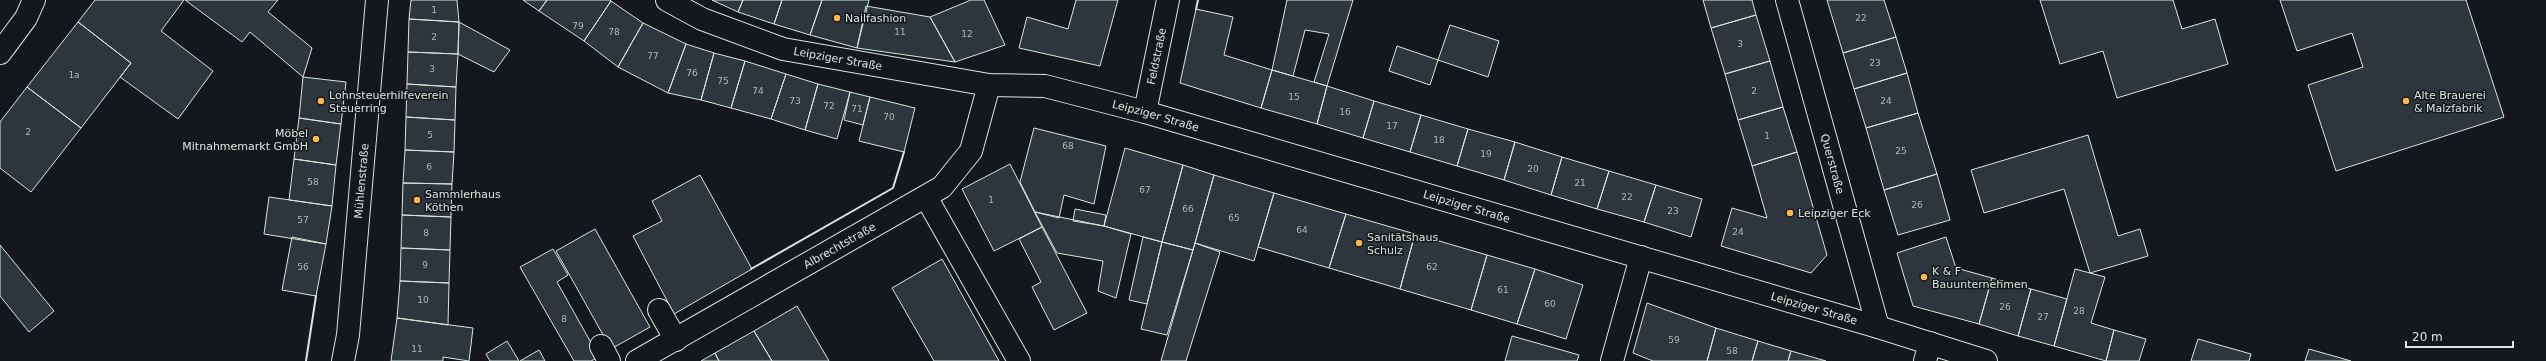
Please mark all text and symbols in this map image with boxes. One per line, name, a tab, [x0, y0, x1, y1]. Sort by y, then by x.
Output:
house number: 1	[431, 5, 437, 15]
place label: Nailfashion	[845, 12, 906, 25]
marker: Nailfashion	[832, 13, 842, 23]
house number: 22	[1855, 13, 1867, 23]
house number: 79	[572, 21, 584, 31]
street label: Feldstraße	[1144, 26, 1169, 86]
house number: 78	[608, 27, 620, 37]
house number: 11	[894, 27, 906, 37]
house number: 12	[961, 29, 973, 39]
house number: 2	[431, 32, 437, 42]
house number: 3	[1737, 39, 1743, 49]
street label: Leipziger Straße	[793, 44, 883, 73]
house number: 77	[647, 51, 659, 61]
house number: 23	[1869, 58, 1881, 68]
house number: 3	[429, 64, 435, 74]
house number: 76	[686, 68, 698, 78]
house number: 1a	[68, 70, 80, 80]
house number: 75	[717, 76, 729, 86]
house number: 74	[752, 86, 764, 96]
house number: 2	[1751, 86, 1757, 96]
place label: Lohnsteuerhilfeverein Steuerring	[329, 89, 449, 115]
place label: Alte Brauerei & Malzfabrik	[2414, 89, 2486, 115]
house number: 15	[1288, 92, 1300, 102]
marker: Lohnsteuerhilfeverein Steuerring	[316, 96, 326, 106]
house number: 73	[789, 96, 801, 106]
house number: 24	[1880, 96, 1892, 106]
marker: Alte Brauerei & Malzfabrik	[2401, 96, 2411, 106]
street label: Leipziger Straße	[1111, 97, 1201, 134]
house number: 72	[823, 101, 835, 111]
house number: 71	[851, 104, 863, 114]
house number: 16	[1339, 107, 1351, 117]
house number: 70	[883, 112, 895, 122]
house number: 17	[1386, 121, 1398, 131]
house number: 2	[25, 127, 31, 137]
place label: Möbel Mitnahmemarkt GmbH	[182, 127, 308, 153]
house number: 5	[427, 130, 433, 140]
house number: 1	[1764, 131, 1770, 141]
street label: Querstraße	[1818, 132, 1847, 196]
marker: Möbel Mitnahmemarkt GmbH	[311, 134, 321, 144]
house number: 18	[1433, 135, 1445, 145]
house number: 68	[1062, 141, 1074, 151]
street label: Mühlenstraße	[352, 143, 371, 219]
house number: 25	[1895, 146, 1907, 156]
house number: 19	[1480, 149, 1492, 159]
house number: 6	[426, 162, 432, 172]
house number: 20	[1527, 164, 1539, 174]
house number: 58	[307, 177, 319, 187]
house number: 21	[1574, 178, 1586, 188]
house number: 67	[1139, 185, 1151, 195]
place label: Sammlerhaus Köthen	[425, 188, 501, 214]
street label: Leipziger Straße	[1422, 188, 1512, 225]
house number: 22	[1621, 192, 1633, 202]
marker: Sammlerhaus Köthen	[412, 195, 422, 205]
house number: 1	[988, 195, 994, 205]
house number: 26	[1911, 200, 1923, 210]
house number: 66	[1182, 204, 1194, 214]
house number: 23	[1667, 206, 1679, 216]
place label: Leipziger Eck	[1798, 207, 1871, 220]
marker: Leipziger Eck	[1785, 208, 1795, 218]
house number: 65	[1228, 213, 1240, 223]
house number: 57	[297, 215, 309, 225]
street label: Albrechtstraße	[801, 220, 878, 271]
house number: 64	[1296, 225, 1308, 235]
house number: 24	[1732, 227, 1744, 237]
house number: 8	[423, 228, 429, 238]
place label: Sanitätshaus Schulz	[1367, 231, 1439, 257]
marker: Sanitätshaus Schulz	[1354, 238, 1364, 248]
house number: 9	[422, 260, 428, 270]
house number: 56	[297, 262, 309, 272]
house number: 62	[1426, 262, 1438, 272]
place label: K & F Bauunternehmen	[1932, 265, 2028, 291]
marker: K & F Bauunternehmen	[1919, 272, 1929, 282]
house number: 61	[1497, 285, 1509, 295]
street label: Leipziger Straße	[1769, 289, 1859, 327]
house number: 10	[417, 295, 429, 305]
house number: 60	[1544, 299, 1556, 309]
house number: 26	[1999, 302, 2011, 312]
house number: 28	[2073, 306, 2085, 316]
house number: 27	[2037, 312, 2049, 322]
house number: 8	[561, 314, 567, 324]
scale bar	[2406, 323, 2513, 349]
text: 20 m	[2412, 330, 2443, 344]
house number: 59	[1668, 335, 1680, 345]
house number: 11	[411, 344, 423, 354]
house number: 58	[1726, 346, 1738, 356]

